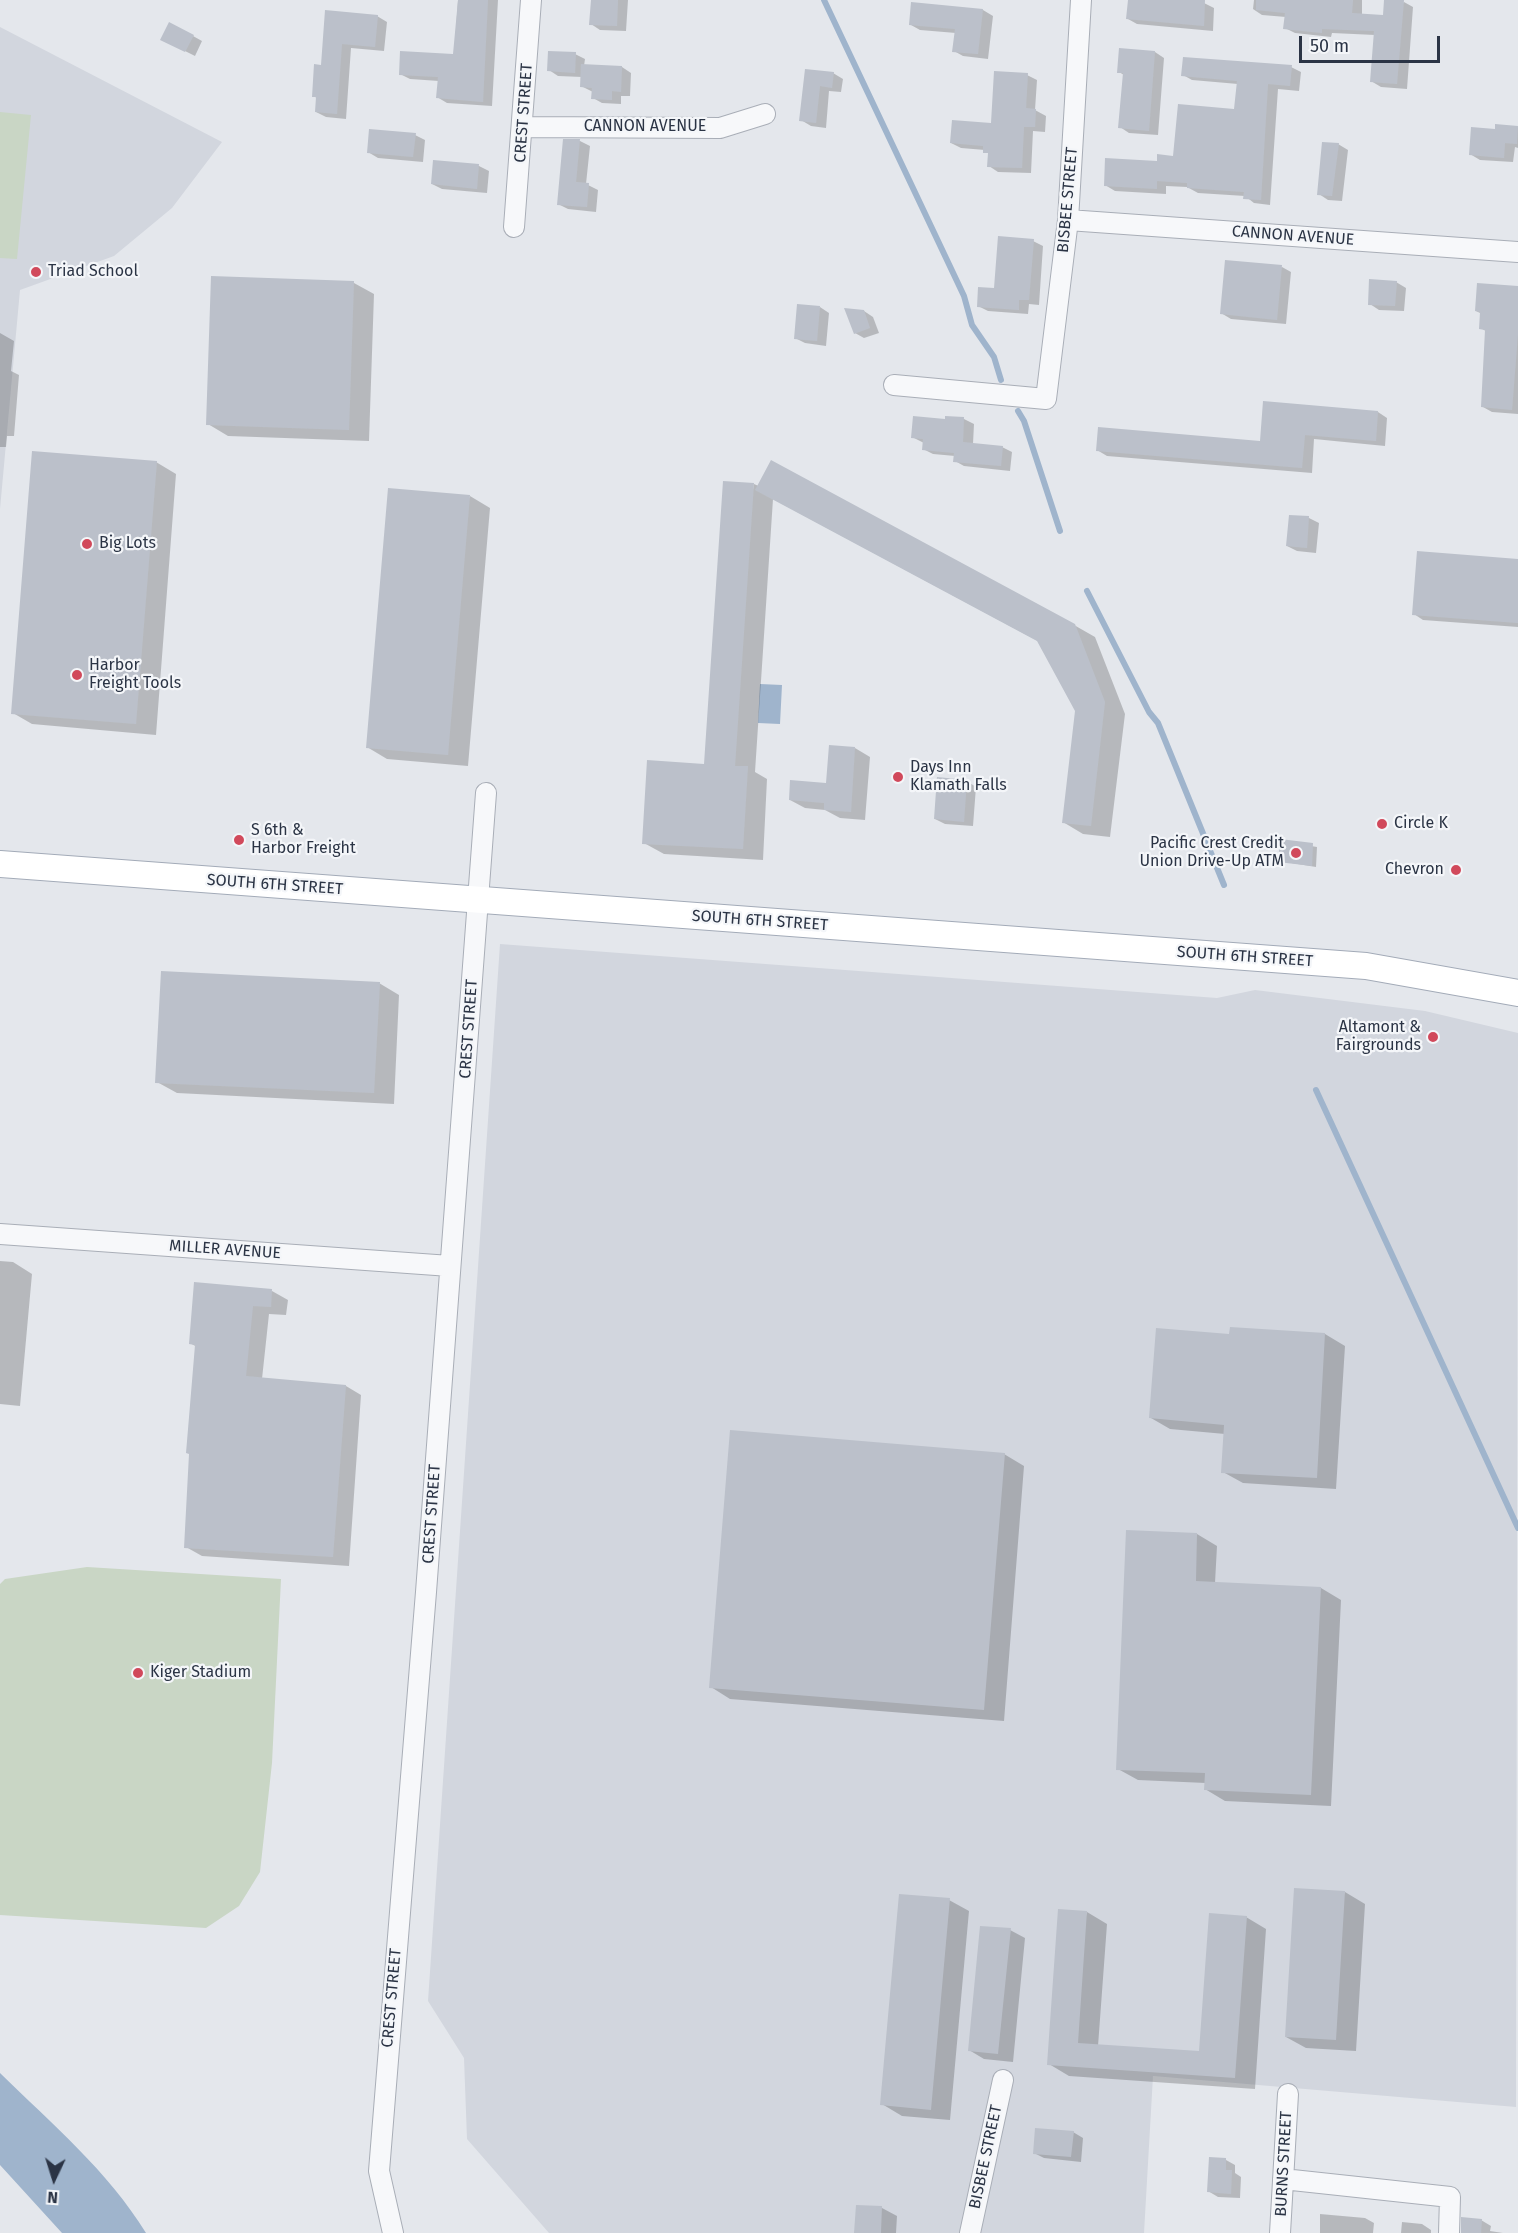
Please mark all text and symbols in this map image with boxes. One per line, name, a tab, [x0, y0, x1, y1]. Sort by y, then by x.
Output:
scale bar	[1302, 24, 1443, 62]
text: 50 m	[1310, 35, 1349, 57]
street label: CREST STREET	[511, 63, 537, 163]
street label: CANNON AVENUE	[584, 117, 706, 137]
street label: BISBEE STREET	[1054, 146, 1082, 254]
street label: CANNON AVENUE	[1231, 222, 1355, 250]
place label: Triad School	[48, 262, 138, 282]
marker: Triad School	[29, 265, 43, 279]
place label: Big Lots	[99, 534, 156, 554]
marker: Big Lots	[80, 537, 94, 551]
place label: Harbor Freight Tools	[89, 656, 181, 694]
marker: Harbor Freight Tools	[70, 668, 84, 682]
place label: Days Inn Klamath Falls	[910, 758, 1007, 796]
marker: Days Inn Klamath Falls	[891, 770, 905, 784]
place label: Circle K	[1394, 814, 1448, 834]
marker: Circle K	[1375, 817, 1389, 831]
place label: S 6th & Harbor Freight	[251, 821, 356, 859]
marker: S 6th & Harbor Freight	[232, 833, 246, 847]
place label: Pacific Crest Credit Union Drive-Up ATM	[1139, 834, 1284, 872]
marker: Pacific Crest Credit Union Drive-Up ATM	[1289, 846, 1303, 860]
place label: Chevron	[1385, 860, 1444, 880]
marker: Chevron	[1449, 863, 1463, 877]
street label: SOUTH 6TH STREET	[206, 871, 344, 899]
street label: SOUTH 6TH STREET	[691, 907, 829, 935]
street label: SOUTH 6TH STREET	[1176, 943, 1314, 971]
street label: CREST STREET	[456, 979, 482, 1079]
place label: Altamont & Fairgrounds	[1336, 1018, 1421, 1056]
marker: Altamont & Fairgrounds	[1426, 1030, 1440, 1044]
street label: MILLER AVENUE	[168, 1237, 282, 1263]
street label: CREST STREET	[419, 1464, 445, 1564]
place label: Kiger Stadium	[150, 1663, 251, 1683]
marker: Kiger Stadium	[131, 1666, 145, 1680]
street label: CREST STREET	[378, 1948, 406, 2048]
street label: BISBEE STREET	[966, 2103, 1006, 2211]
street label: BURNS STREET	[1272, 2111, 1296, 2217]
north arrow	[24, 2149, 84, 2209]
text: N	[47, 2188, 59, 2207]

